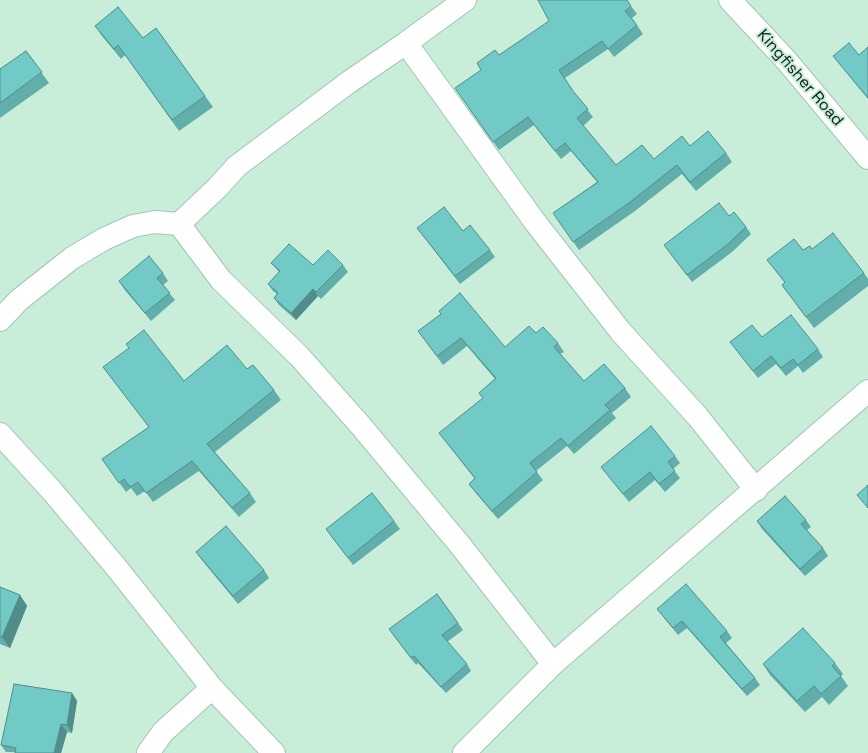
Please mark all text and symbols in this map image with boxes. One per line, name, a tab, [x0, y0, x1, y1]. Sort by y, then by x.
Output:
street label: Kingfisher Road	[753, 26, 847, 130]

